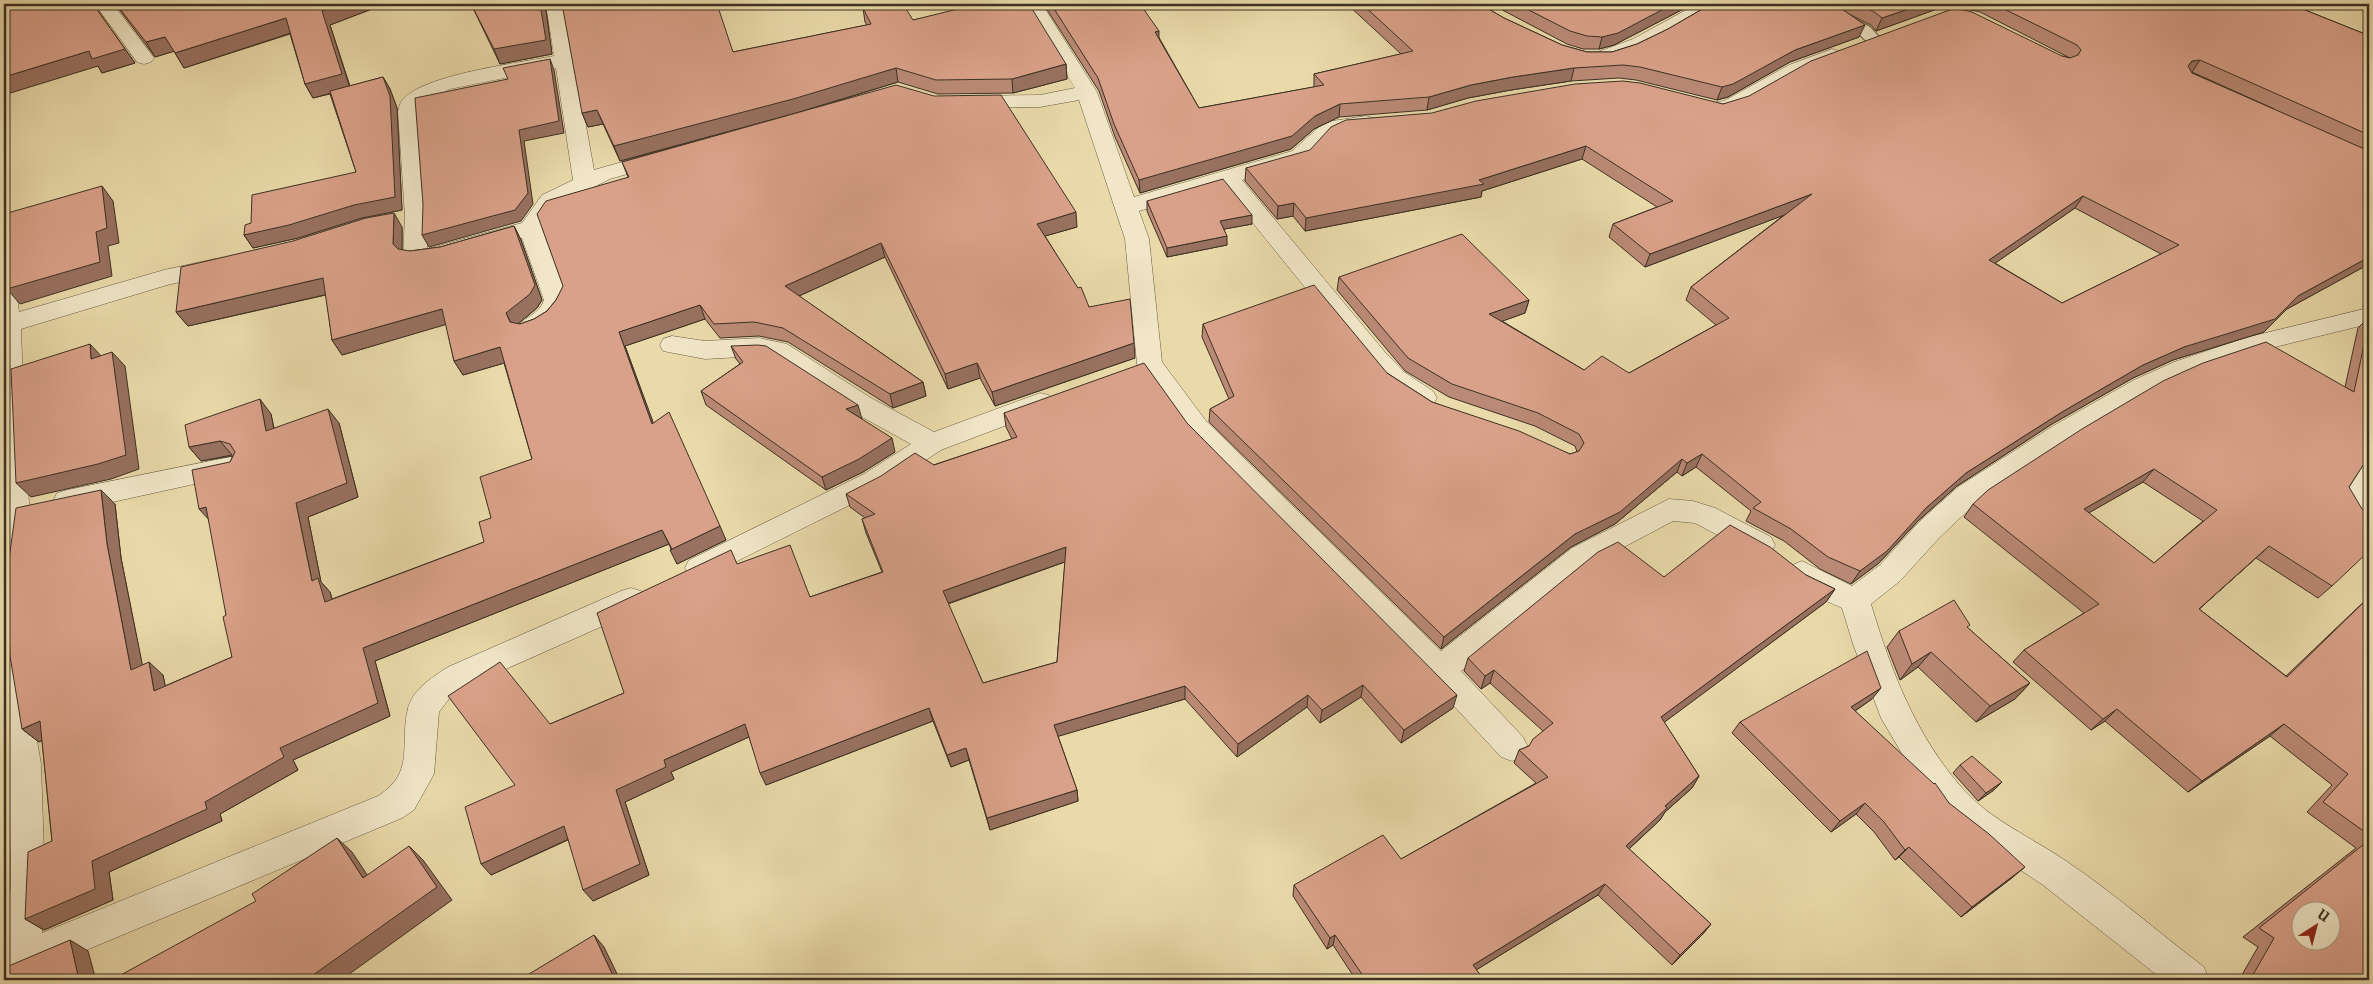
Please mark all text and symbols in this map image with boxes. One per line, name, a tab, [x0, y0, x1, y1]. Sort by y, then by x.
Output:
north arrow	[2290, 902, 2340, 952]
text: U	[2313, 905, 2333, 926]

